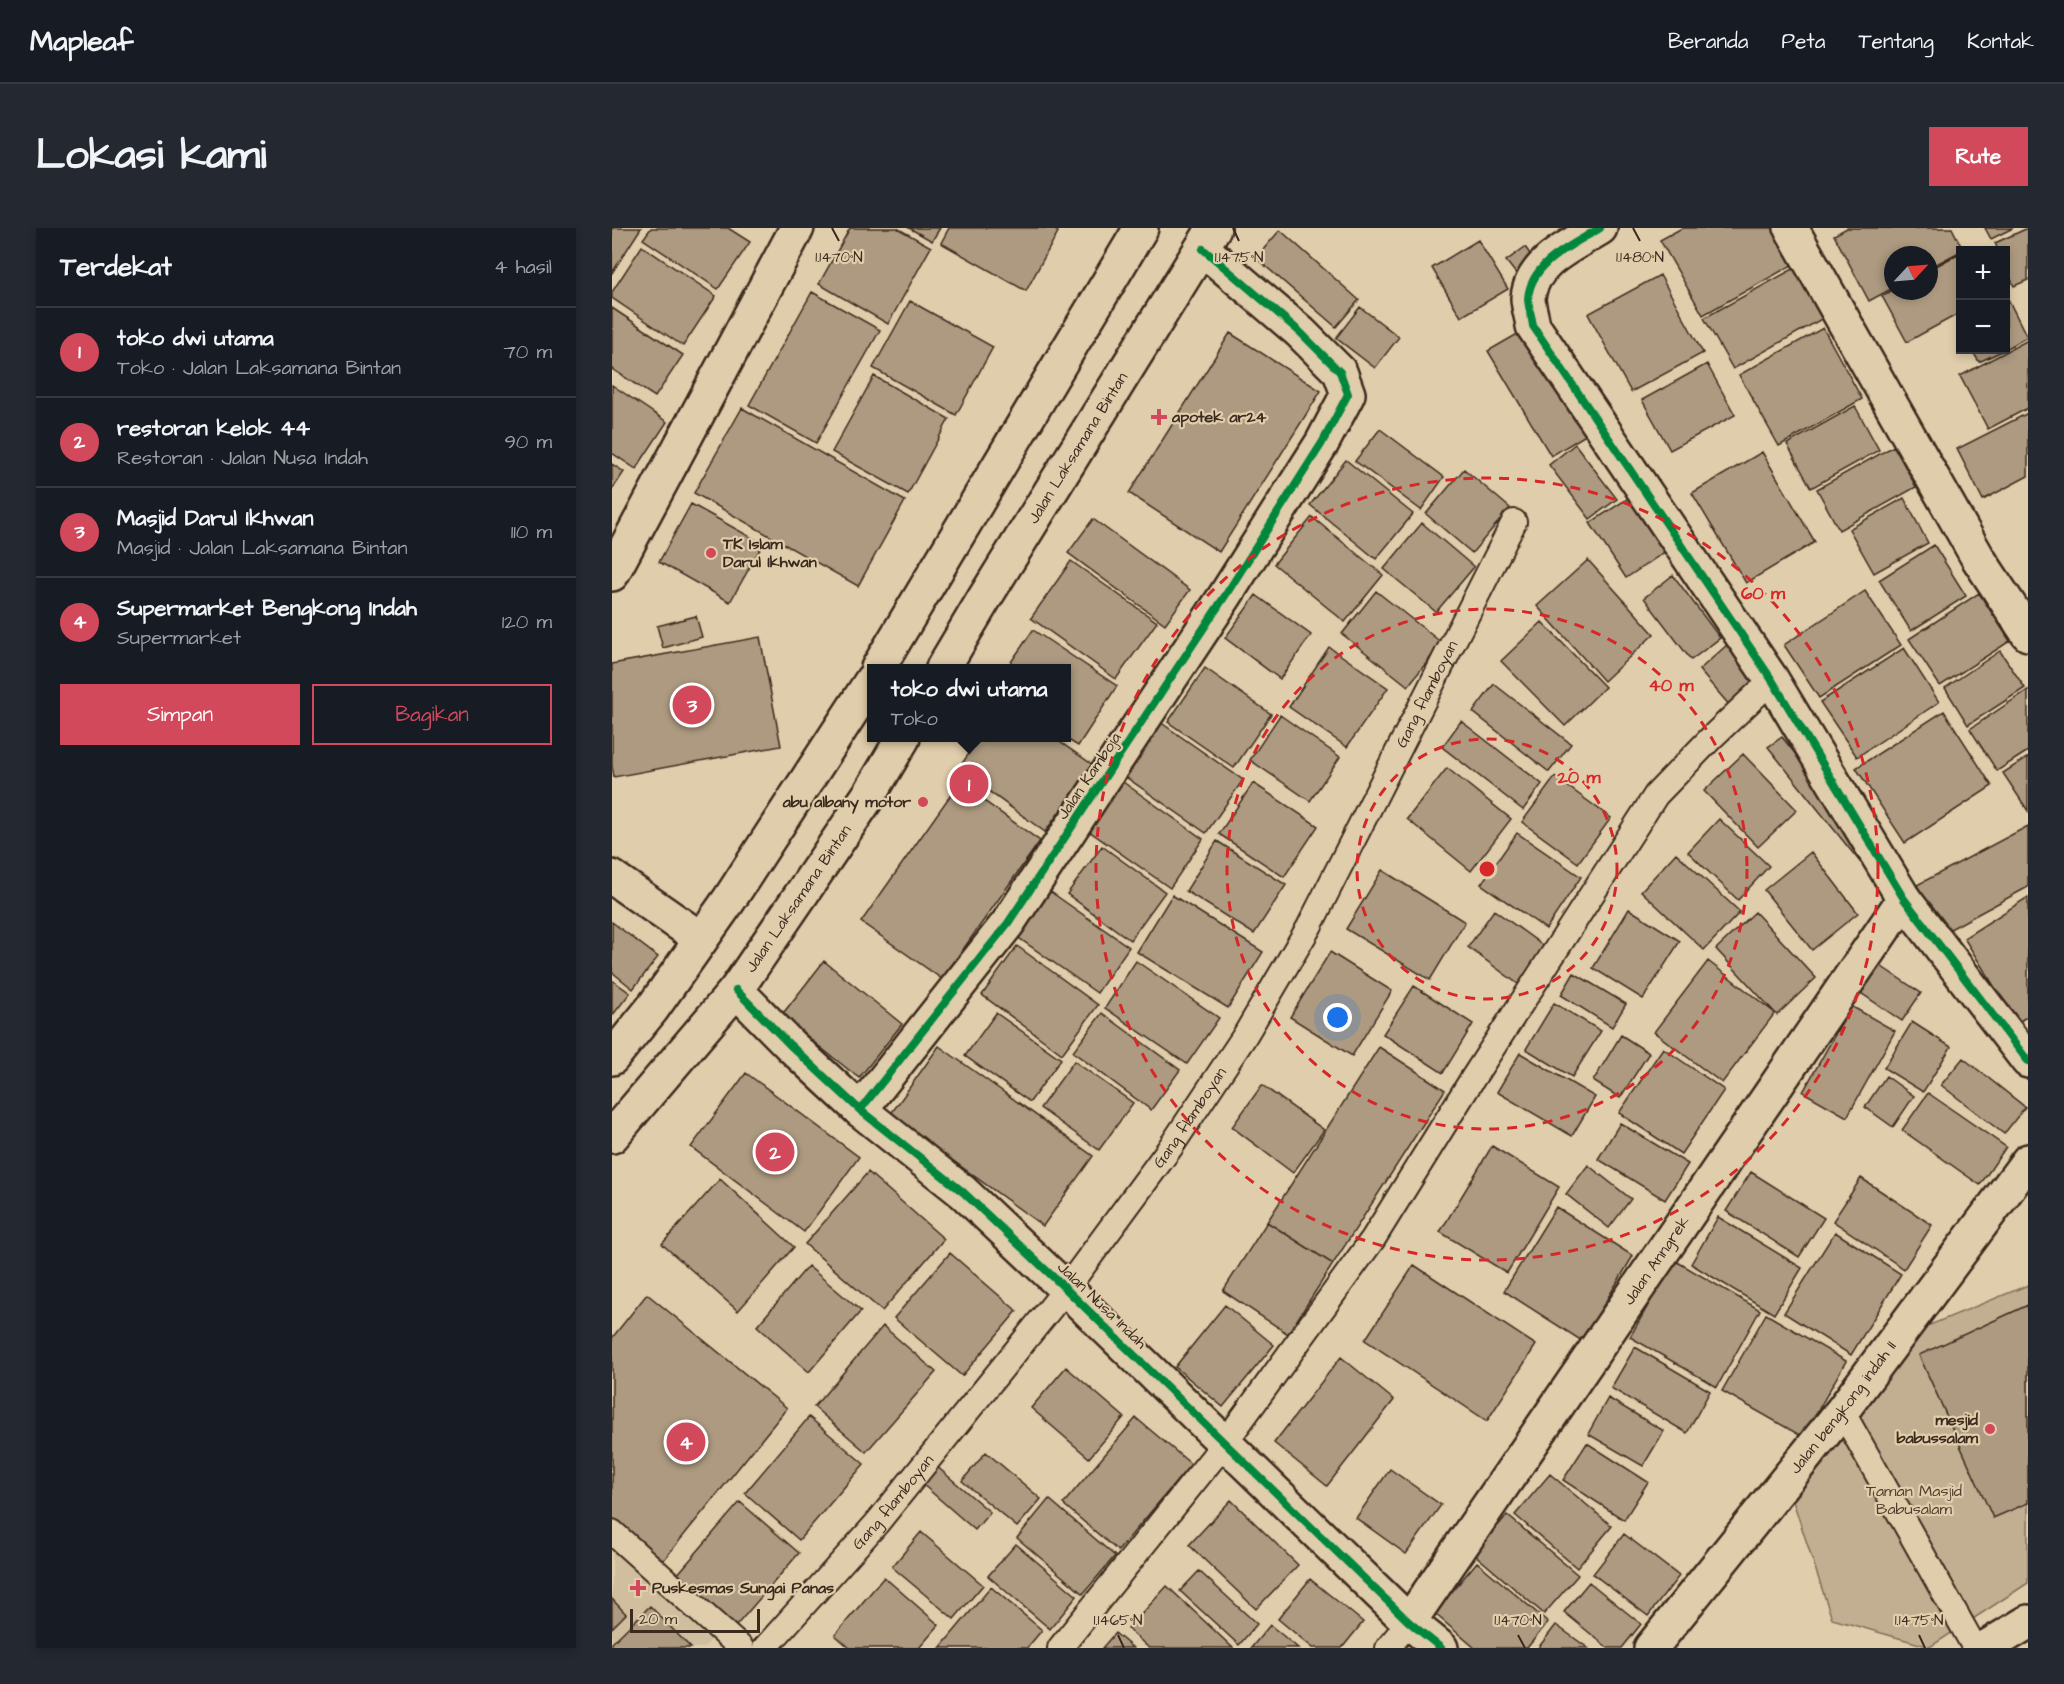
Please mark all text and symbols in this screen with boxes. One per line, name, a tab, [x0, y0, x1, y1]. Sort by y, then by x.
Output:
text: Mapleaf	[30, 22, 133, 61]
text: Beranda	[1668, 27, 1749, 56]
text: Peta	[1782, 27, 1825, 56]
text: Tentang	[1858, 27, 1934, 56]
text: Kontak	[1967, 27, 2034, 56]
text: Lokasi kami	[36, 127, 266, 185]
button: Rute	[1929, 127, 2028, 186]
north arrow	[1884, 246, 1938, 300]
map controls	[1956, 246, 2010, 354]
button: +	[1956, 246, 2010, 300]
text: 1.1470°N	[815, 247, 863, 268]
text: 1.1475°N	[1215, 247, 1263, 268]
text: 1.1480°N	[1616, 247, 1664, 268]
text: Terdekat	[60, 249, 172, 285]
text: 4 hasil	[494, 253, 552, 281]
button: −	[1956, 300, 2010, 354]
text: toko dwi utama	[117, 323, 274, 354]
text: 1	[78, 338, 81, 366]
text: 70 m	[504, 338, 552, 366]
text: Toko · Jalan Laksamana Bintan	[117, 354, 401, 382]
street label: Jalan Laksamana Bintan	[1022, 368, 1133, 528]
place label: apotek ar24	[1171, 406, 1267, 428]
marker: apotek ar24	[1150, 408, 1168, 426]
text: restoran kelok 44	[117, 413, 310, 444]
text: 2	[74, 428, 85, 456]
text: 90 m	[504, 428, 552, 456]
text: Restoran · Jalan Nusa Indah	[117, 444, 368, 472]
text: Masjid Darul Ikhwan	[117, 503, 314, 534]
text: 3	[74, 518, 85, 546]
text: 110 m	[511, 518, 552, 546]
place label: TK Islam Darul Ikhwan	[722, 533, 817, 573]
text: Masjid · Jalan Laksamana Bintan	[117, 534, 407, 562]
marker: TK Islam Darul Ikhwan	[704, 546, 718, 560]
text: 60 m	[1741, 581, 1786, 606]
text: Supermarket Bengkong Indah	[117, 593, 417, 624]
text: 4	[73, 608, 86, 636]
text: 120 m	[502, 608, 552, 636]
text: Supermarket	[117, 624, 241, 652]
street label: Gang flamboyan	[1391, 637, 1463, 751]
popup	[867, 664, 1071, 742]
text: 40 m	[1649, 673, 1694, 698]
text: toko dwi utama	[891, 674, 1047, 705]
pin: 3	[672, 682, 712, 728]
button: Simpan	[60, 684, 300, 745]
button: Bagikan	[312, 684, 552, 745]
text: Toko	[891, 705, 938, 733]
street label: Jalan Kamboja	[1052, 728, 1126, 824]
pin: 1	[950, 762, 988, 806]
text: 20 m	[1557, 765, 1601, 790]
place label: abu albany motor	[782, 791, 911, 814]
marker: abu albany motor	[916, 795, 930, 809]
street label: Jalan Laksamana Bintan	[740, 820, 856, 977]
centre of rings	[1477, 859, 1497, 879]
your location	[1323, 1003, 1352, 1032]
street label: Gang flamboyan	[1148, 1063, 1232, 1173]
pin: 2	[756, 1130, 794, 1174]
street label: Jalan Anngrek	[1618, 1212, 1695, 1309]
street label: Jalan Nusa Indah	[1052, 1256, 1152, 1354]
street label: Jalan bengkong indah II	[1785, 1336, 1902, 1479]
place label: mesjid babussalam	[1896, 1409, 1979, 1449]
pin: 4	[666, 1420, 706, 1464]
marker: mesjid babussalam	[1983, 1422, 1997, 1436]
street label: Gang flamboyan	[847, 1450, 939, 1555]
park label: Taman Masjid Babusalam	[1866, 1480, 1962, 1520]
place label: Puskesmas Sungai Panas	[652, 1577, 834, 1601]
marker: Puskesmas Sungai Panas	[629, 1579, 647, 1597]
scale bar	[630, 1606, 760, 1634]
text: 20 m	[639, 1608, 677, 1630]
text: 1.1465°N	[1094, 1610, 1142, 1631]
text: 1.1470°N	[1494, 1610, 1542, 1631]
text: 1.1475°N	[1895, 1610, 1943, 1631]

